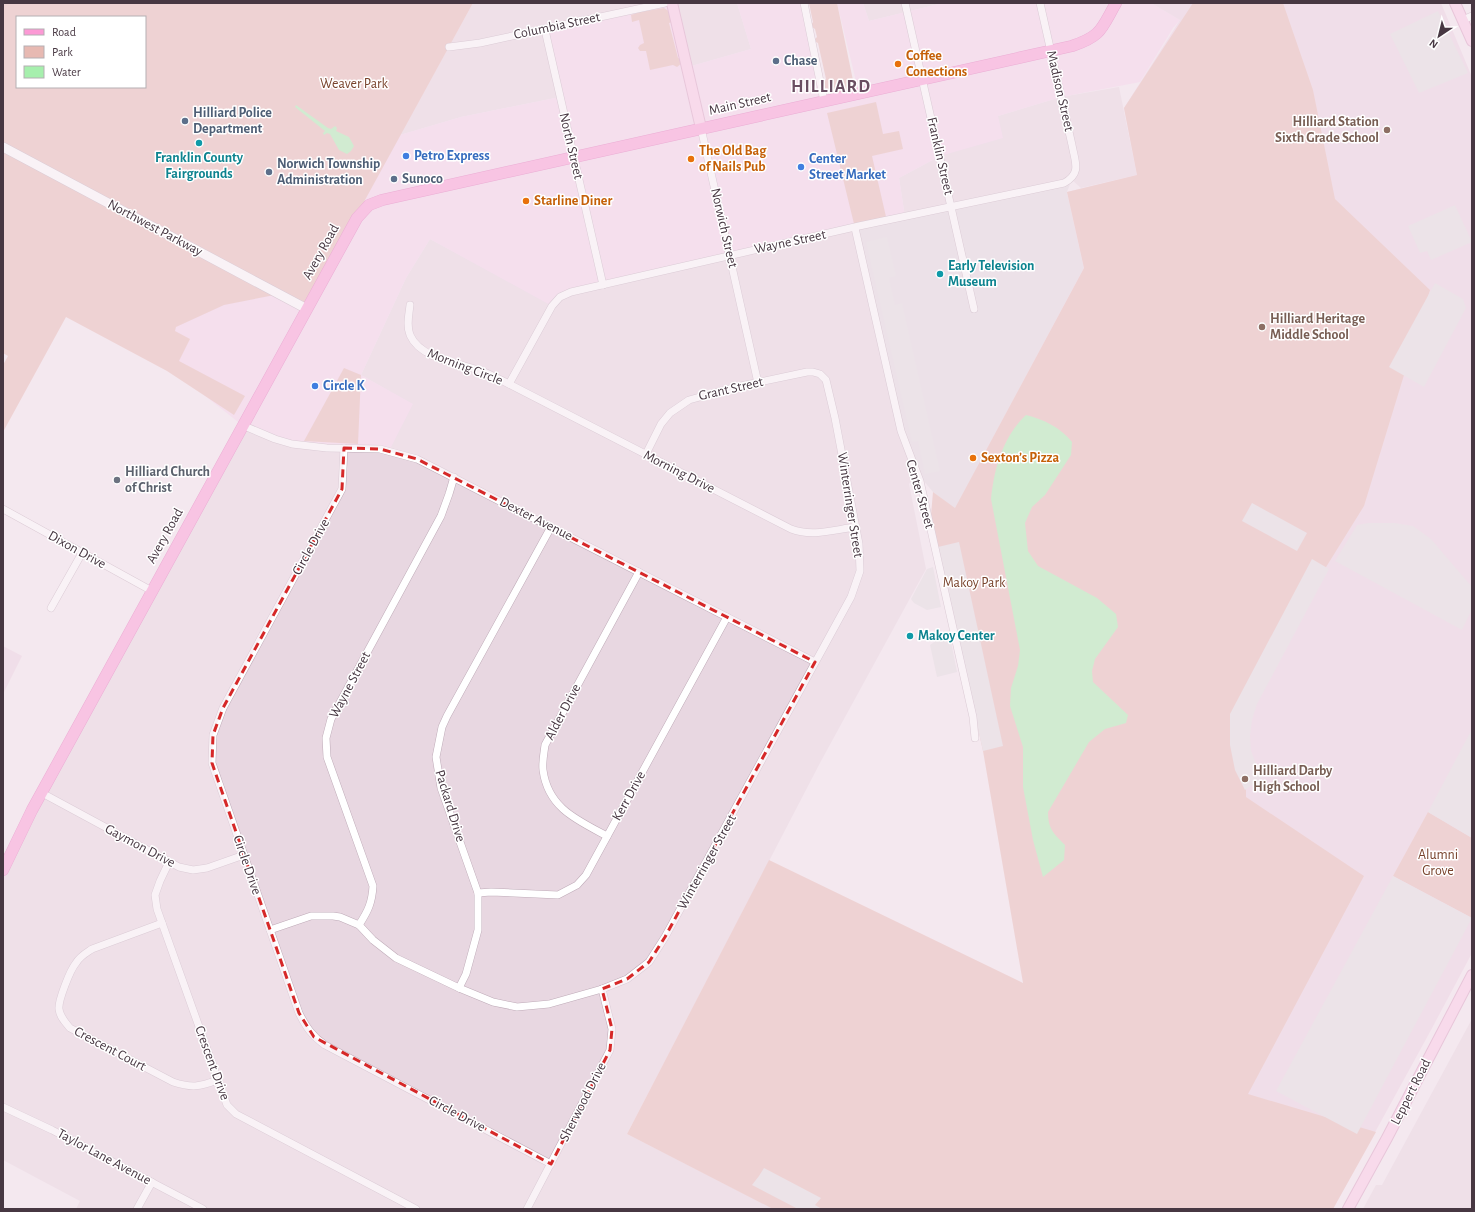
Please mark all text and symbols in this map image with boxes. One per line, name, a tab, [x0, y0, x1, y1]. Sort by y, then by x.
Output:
street label: Columbia Street	[513, 10, 602, 42]
legend	[16, 16, 146, 88]
north arrow	[1419, 16, 1459, 56]
text: Road	[52, 26, 76, 38]
text: N	[1427, 37, 1440, 50]
text: Park	[52, 46, 73, 58]
place label: Coffee Conections	[906, 49, 967, 79]
street label: Madison Street	[1044, 49, 1076, 133]
place label: Chase	[784, 54, 818, 68]
marker: Chase	[771, 56, 781, 66]
marker: Coffee Conections	[893, 59, 903, 69]
text: Water	[52, 66, 81, 78]
park label: Weaver Park	[320, 77, 389, 91]
district label: HILLIARD	[791, 78, 871, 96]
street label: Main Street	[708, 90, 773, 118]
place label: Hilliard Police Department	[193, 106, 272, 136]
street label: North Street	[557, 112, 586, 181]
place label: Hilliard Station Sixth Grade School	[1275, 115, 1379, 145]
marker: Hilliard Police Department	[180, 116, 190, 126]
street label: Franklin Street	[924, 116, 956, 197]
marker: Hilliard Station Sixth Grade School	[1382, 125, 1392, 135]
marker: Franklin County Fairgrounds	[194, 138, 204, 148]
place label: The Old Bag of Nails Pub	[699, 144, 767, 174]
place label: Petro Express	[414, 149, 490, 163]
place label: Franklin County Fairgrounds	[155, 151, 244, 181]
marker: Petro Express	[401, 151, 411, 161]
place label: Center Street Market	[809, 152, 886, 182]
marker: The Old Bag of Nails Pub	[686, 154, 696, 164]
place label: Norwich Township Administration	[277, 157, 380, 187]
marker: Center Street Market	[796, 162, 806, 172]
marker: Norwich Township Administration	[264, 167, 274, 177]
place label: Sunoco	[402, 172, 443, 186]
marker: Sunoco	[389, 174, 399, 184]
street label: Norwich Street	[708, 187, 740, 270]
place label: Starline Diner	[534, 194, 612, 208]
marker: Starline Diner	[521, 196, 531, 206]
street label: Northwest Parkway	[105, 197, 205, 259]
street label: Avery Road	[300, 222, 342, 282]
street label: Wayne Street	[753, 227, 828, 256]
place label: Early Television Museum	[948, 259, 1035, 289]
marker: Early Television Museum	[935, 269, 945, 279]
place label: Hilliard Heritage Middle School	[1270, 312, 1365, 342]
marker: Hilliard Heritage Middle School	[1257, 322, 1267, 332]
street label: Morning Circle	[425, 346, 505, 388]
street label: Grant Street	[697, 375, 765, 403]
place label: Circle K	[323, 379, 366, 393]
marker: Circle K	[310, 381, 320, 391]
street label: Morning Drive	[641, 448, 717, 496]
street label: Winterringer Street	[835, 451, 865, 559]
place label: Sexton’s Pizza	[981, 451, 1060, 465]
marker: Sexton’s Pizza	[968, 453, 978, 463]
street label: Center Street	[903, 458, 937, 531]
place label: Hilliard Church of Christ	[125, 465, 210, 495]
marker: Hilliard Church of Christ	[112, 475, 122, 485]
street label: Dexter Avenue	[497, 495, 575, 543]
street label: Avery Road	[144, 506, 186, 566]
street label: Circle Drive	[290, 517, 332, 577]
street label: Dixon Drive	[46, 528, 108, 572]
park label: Makoy Park	[943, 576, 1006, 590]
place label: Makoy Center	[918, 629, 995, 643]
marker: Makoy Center	[905, 631, 915, 641]
street label: Wayne Street	[327, 649, 374, 721]
street label: Alder Drive	[542, 682, 584, 742]
place label: Hilliard Darby High School	[1253, 764, 1333, 794]
street label: Packard Drive	[432, 768, 468, 844]
street label: Kerr Drive	[610, 769, 648, 823]
marker: Hilliard Darby High School	[1240, 774, 1250, 784]
street label: Winterringer Street	[675, 812, 739, 912]
street label: Gaymon Drive	[103, 822, 177, 870]
street label: Circle Drive	[230, 833, 264, 897]
park label: Alumni Grove	[1418, 848, 1458, 878]
street label: Crescent Court	[72, 1024, 149, 1074]
street label: Crescent Drive	[192, 1024, 232, 1102]
street label: Leppert Road	[1388, 1057, 1434, 1127]
street label: Sherwood Drive	[557, 1060, 609, 1144]
street label: Circle Drive	[426, 1093, 488, 1135]
street label: Taylor Lane Avenue	[55, 1126, 153, 1188]

